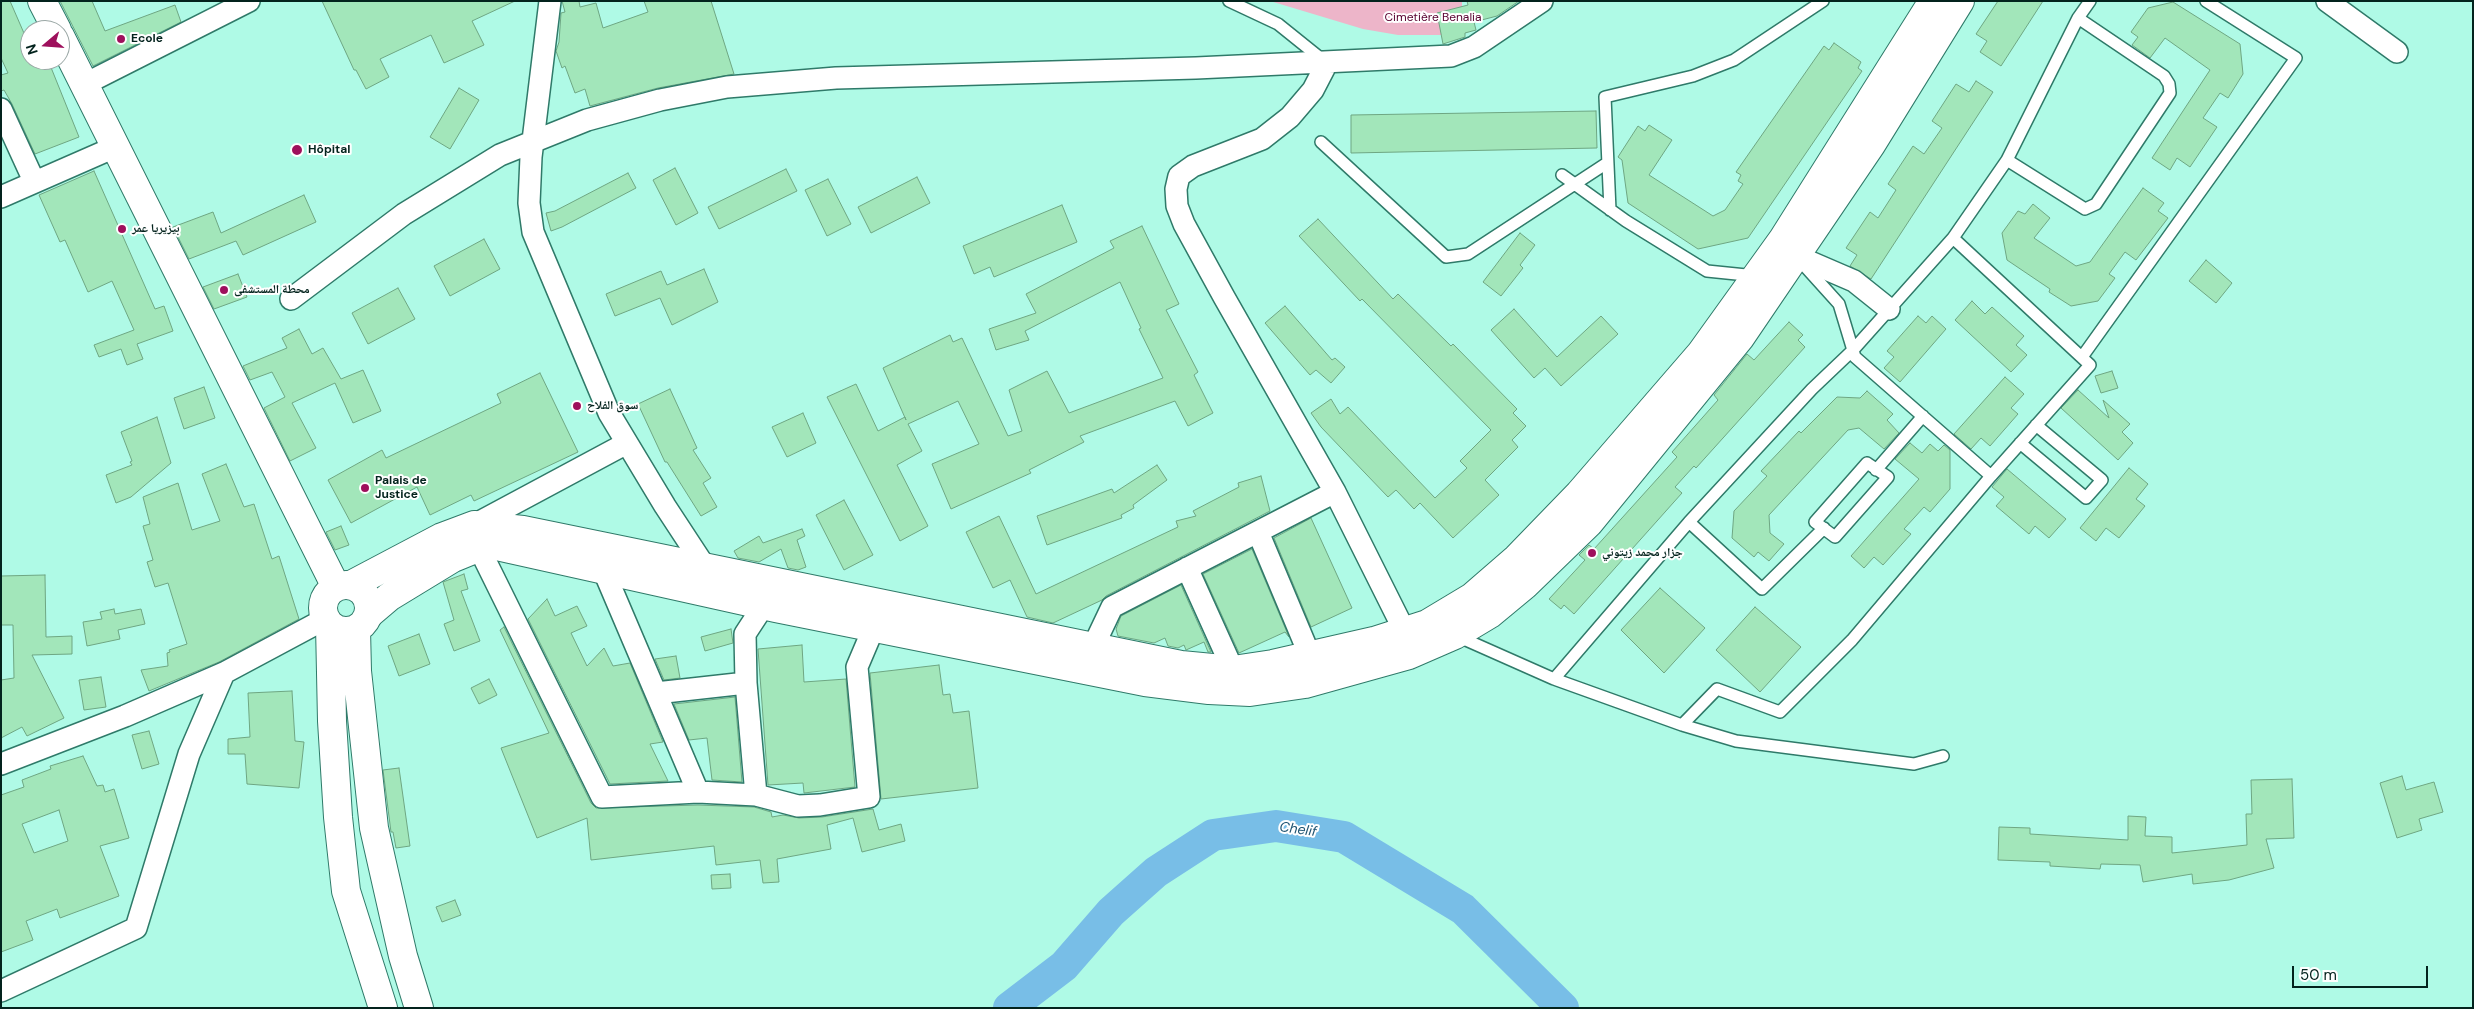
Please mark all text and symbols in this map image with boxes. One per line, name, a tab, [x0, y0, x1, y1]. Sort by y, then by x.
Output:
park label: Cimetière Benalia	[1385, 11, 1481, 25]
north arrow	[20, 20, 70, 70]
place label: Ecole	[131, 32, 163, 46]
marker: Ecole	[115, 33, 127, 45]
text: N	[22, 42, 42, 57]
marker: Hôpital	[290, 143, 304, 157]
place label: Hôpital	[308, 143, 350, 157]
place label: بيزيريا عمر	[132, 222, 180, 236]
marker: بيزيريا عمر	[116, 223, 128, 235]
place label: محطة المستشفى	[234, 283, 310, 297]
marker: محطة المستشفى	[218, 284, 230, 296]
place label: سوق الفلاح	[587, 399, 638, 413]
marker: سوق الفلاح	[571, 400, 583, 412]
place label: Palais de Justice	[375, 474, 427, 502]
marker: Palais de Justice	[359, 482, 371, 494]
place label: جزار محمد زيتوني	[1602, 546, 1683, 560]
marker: جزار محمد زيتوني	[1586, 547, 1598, 559]
water label: Chelif	[1278, 819, 1318, 841]
scale bar	[2294, 956, 2430, 988]
text: 50 m	[2300, 965, 2337, 985]

